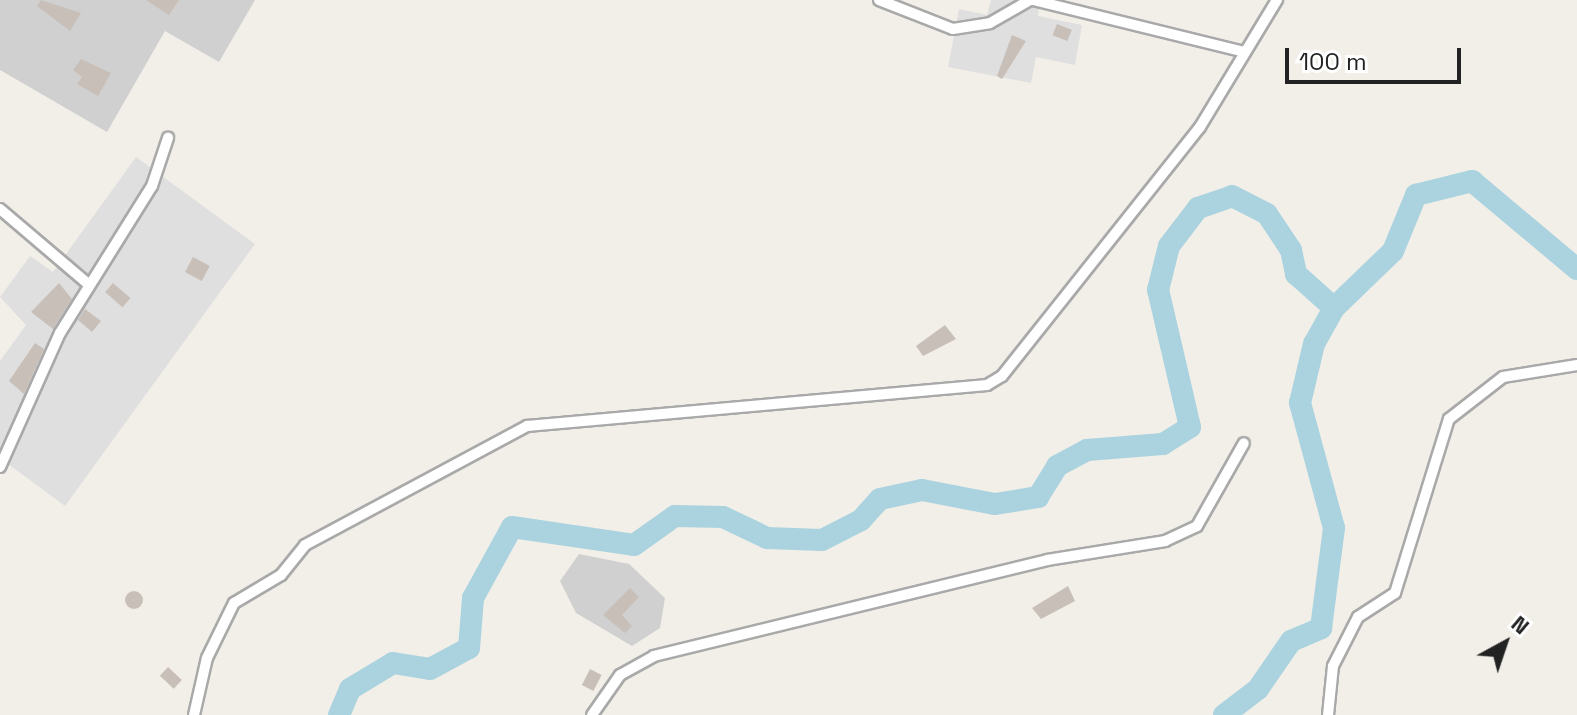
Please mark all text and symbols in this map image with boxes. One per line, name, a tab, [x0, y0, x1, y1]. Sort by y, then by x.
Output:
scale bar	[1289, 32, 1465, 82]
text: 100 m	[1299, 46, 1367, 77]
north arrow	[1465, 603, 1545, 683]
text: N	[1506, 609, 1535, 640]

